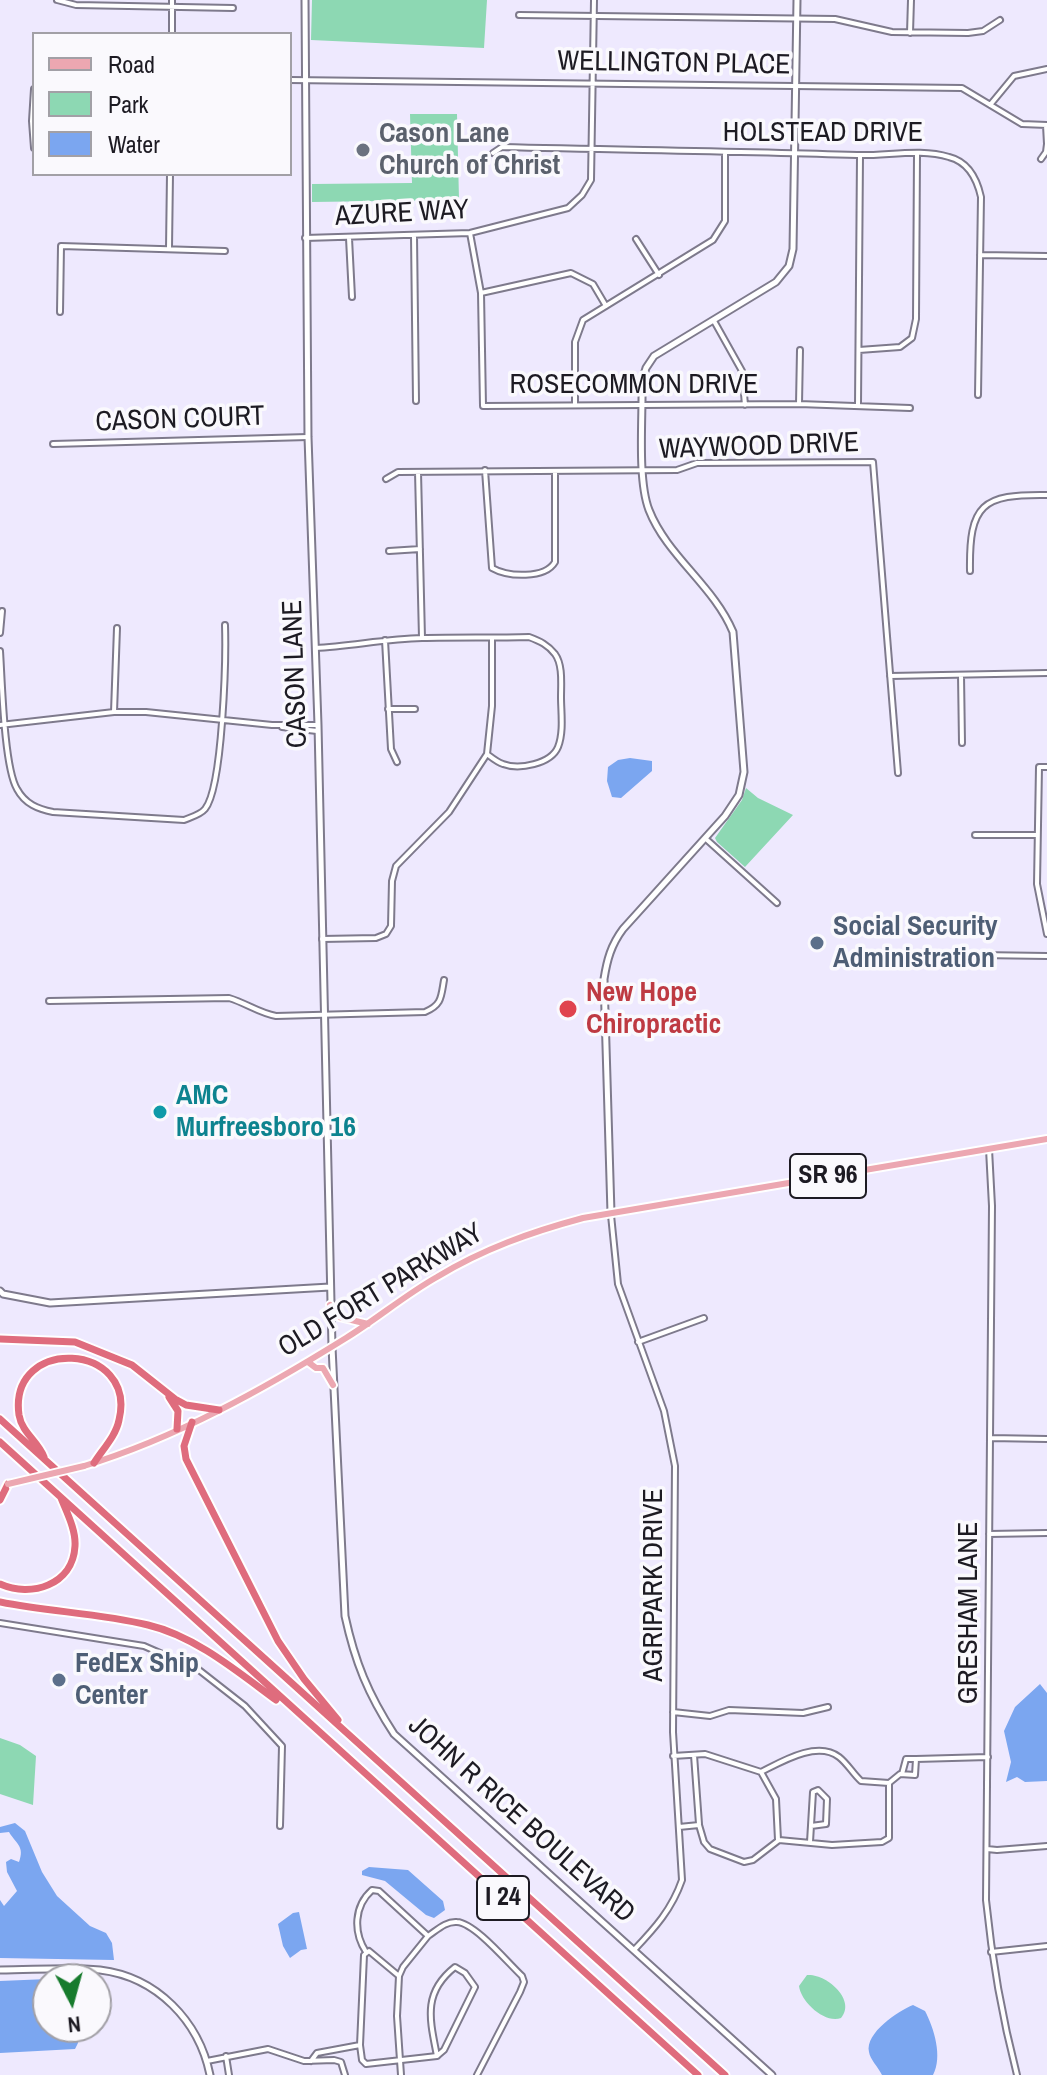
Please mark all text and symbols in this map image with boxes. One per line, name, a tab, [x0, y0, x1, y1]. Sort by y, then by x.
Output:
legend	[32, 32, 292, 176]
street label: WELLINGTON PLACE	[557, 45, 791, 83]
text: Road	[108, 48, 155, 80]
text: Park	[108, 88, 148, 120]
street label: HOLSTEAD DRIVE	[723, 116, 923, 150]
place label: Cason Lane Church of Christ	[379, 117, 560, 183]
text: Water	[108, 128, 160, 160]
marker: Cason Lane Church of Christ	[354, 141, 372, 159]
street label: AZURE WAY	[334, 194, 470, 234]
street label: ROSECOMMON DRIVE	[510, 368, 758, 402]
street label: CASON COURT	[95, 400, 265, 440]
street label: WAYWOOD DRIVE	[658, 427, 860, 467]
street label: CASON LANE	[277, 599, 315, 749]
place label: Social Security Administration	[833, 910, 998, 976]
marker: Social Security Administration	[808, 934, 826, 952]
place label: New Hope Chiropractic	[586, 976, 721, 1042]
marker: New Hope Chiropractic	[557, 998, 579, 1020]
place label: AMC Murfreesboro 16	[176, 1079, 356, 1145]
marker: AMC Murfreesboro 16	[151, 1103, 169, 1121]
road number: SR 96	[790, 1154, 866, 1198]
street label: OLD FORT PARKWAY	[273, 1217, 489, 1365]
street label: AGRIPARK DRIVE	[637, 1488, 671, 1682]
street label: GRESHAM LANE	[952, 1522, 986, 1704]
place label: FedEx Ship Center	[75, 1647, 199, 1713]
marker: FedEx Ship Center	[50, 1671, 68, 1689]
street label: JOHN R RICE BOULEVARD	[401, 1709, 641, 1931]
road number: I 24	[477, 1876, 529, 1920]
north arrow	[32, 1963, 112, 2043]
text: N	[66, 2009, 82, 2040]

